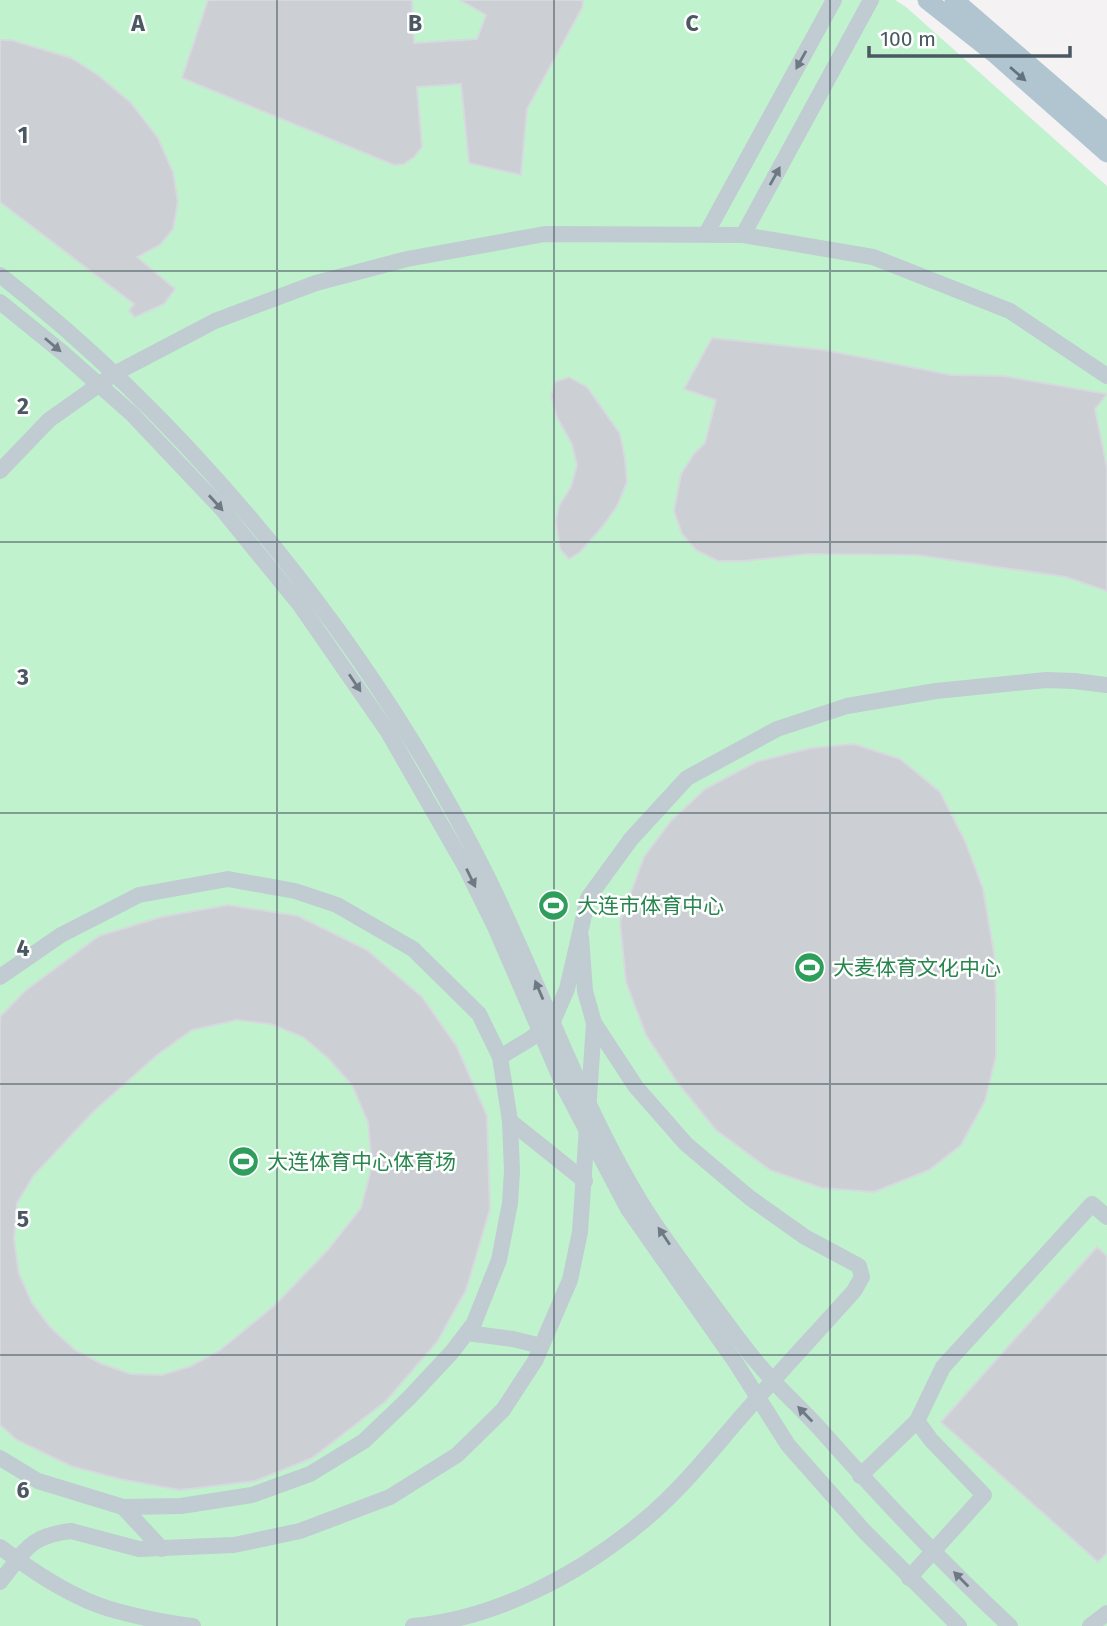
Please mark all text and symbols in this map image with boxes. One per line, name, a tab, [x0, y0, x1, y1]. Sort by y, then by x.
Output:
text: A	[130, 9, 145, 37]
text: B	[408, 9, 422, 37]
text: C	[685, 9, 699, 37]
scale bar	[869, 14, 1070, 58]
text: 100 m	[880, 26, 936, 52]
one-way arrow	[795, 50, 807, 70]
one-way arrow	[1009, 66, 1027, 82]
text: 1	[18, 121, 28, 149]
one-way arrow	[769, 166, 781, 185]
one-way arrow	[44, 337, 62, 352]
text: 2	[17, 392, 29, 420]
one-way arrow	[208, 494, 224, 512]
text: 3	[16, 663, 29, 691]
one-way arrow	[348, 674, 362, 692]
one-way arrow	[466, 868, 477, 888]
sports icon: 大连市体育中心	[537, 889, 571, 923]
place label: 大连市体育中心	[577, 893, 724, 919]
text: 4	[17, 934, 30, 962]
sports icon: 大麦体育文化中心	[793, 951, 827, 985]
place label: 大麦体育文化中心	[833, 955, 1001, 981]
one-way arrow	[533, 979, 544, 1000]
sports icon: 大连体育中心体育场	[227, 1145, 261, 1179]
place label: 大连体育中心体育场	[267, 1149, 456, 1175]
text: 5	[17, 1205, 29, 1233]
one-way arrow	[657, 1227, 671, 1245]
one-way arrow	[797, 1406, 813, 1423]
text: 6	[17, 1476, 30, 1504]
one-way arrow	[952, 1571, 969, 1588]

